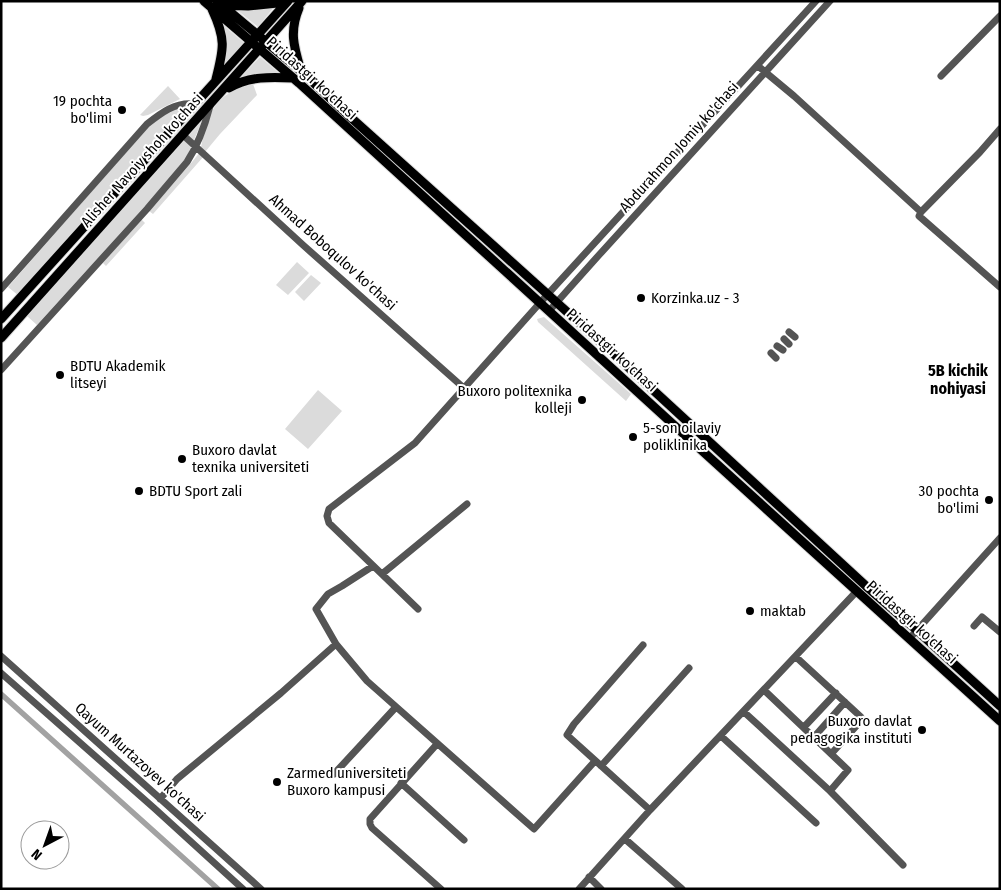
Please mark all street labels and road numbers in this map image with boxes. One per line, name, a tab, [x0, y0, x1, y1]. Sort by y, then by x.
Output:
street label: Piridastgir ko'chasi	[263, 33, 361, 123]
street label: Abdurahmon Jomiy ko'chasi	[616, 78, 742, 216]
street label: Alisher Navoiy shoh ko'chasi	[77, 89, 207, 231]
street label: Ahmad Boboqulov ko'chasi	[266, 190, 400, 314]
street label: Piridastgir ko'chasi	[563, 305, 661, 395]
street label: Piridastgir ko'chasi	[863, 577, 961, 667]
street label: Qayum Murtazoyev ko'chasi	[71, 699, 209, 825]

